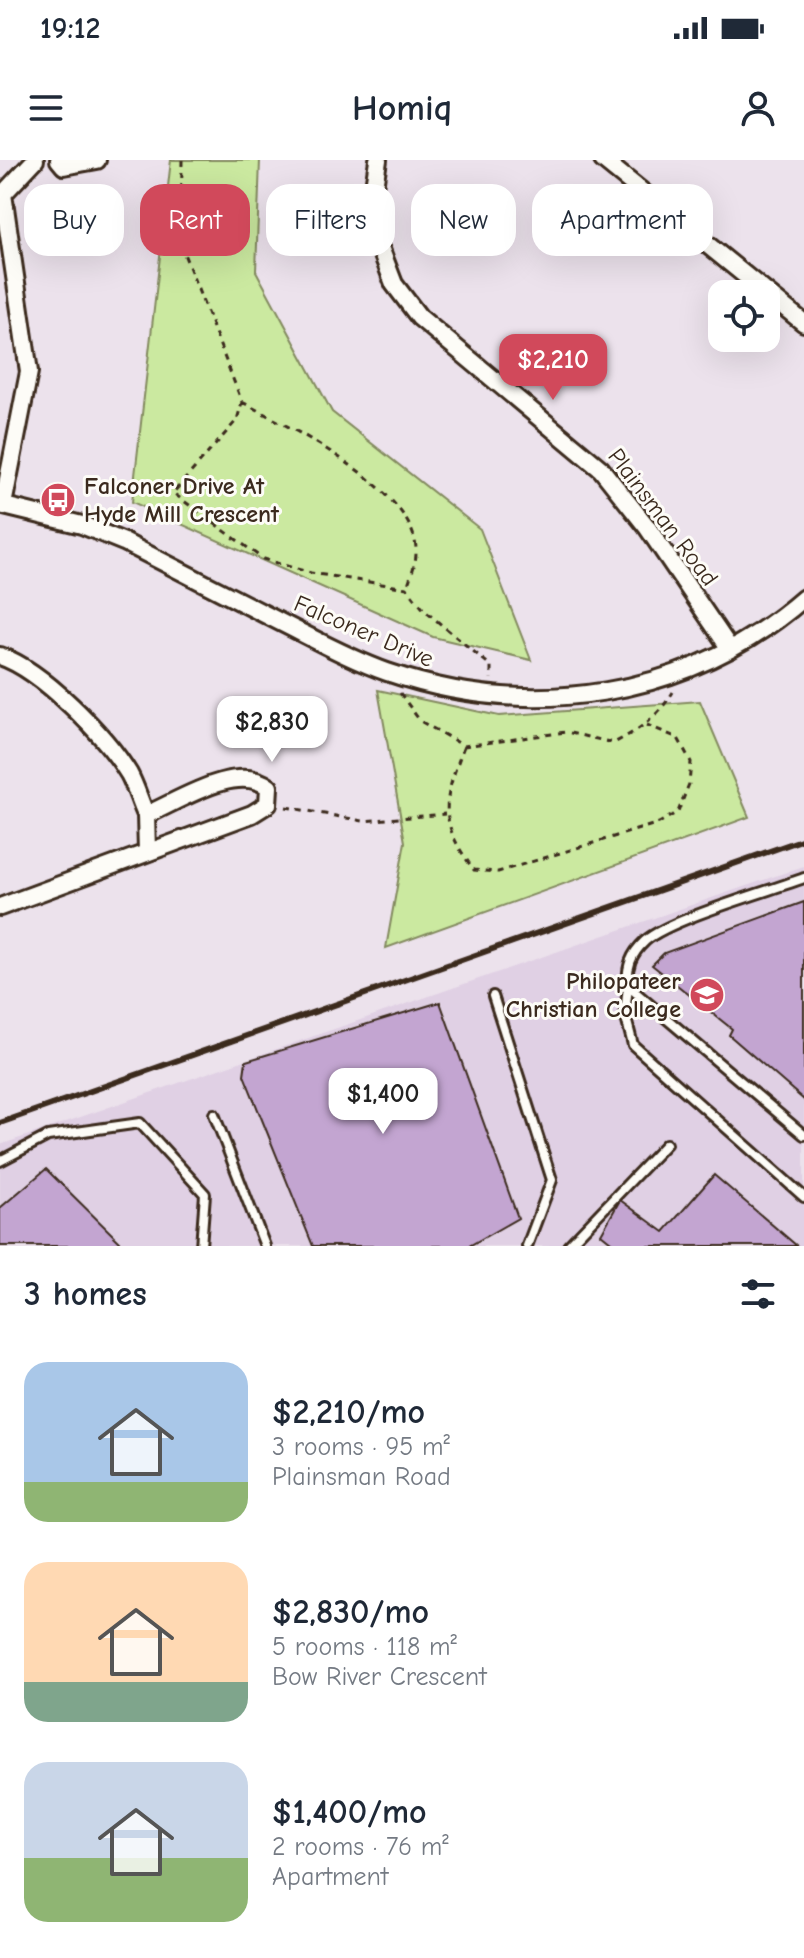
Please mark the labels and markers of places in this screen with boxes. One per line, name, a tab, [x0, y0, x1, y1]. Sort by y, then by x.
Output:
pin: $2,210	[488, 334, 618, 402]
place label: Falconer Drive At Hyde Mill Crescent	[84, 472, 280, 528]
bus stop icon: Falconer Drive At Hyde Mill Crescent	[39, 481, 77, 519]
pin: $2,830	[207, 696, 337, 764]
place label: Philopateer Christian College	[506, 967, 681, 1023]
school or university icon: Philopateer Christian College	[688, 976, 726, 1014]
pin: $1,400	[318, 1068, 448, 1136]

